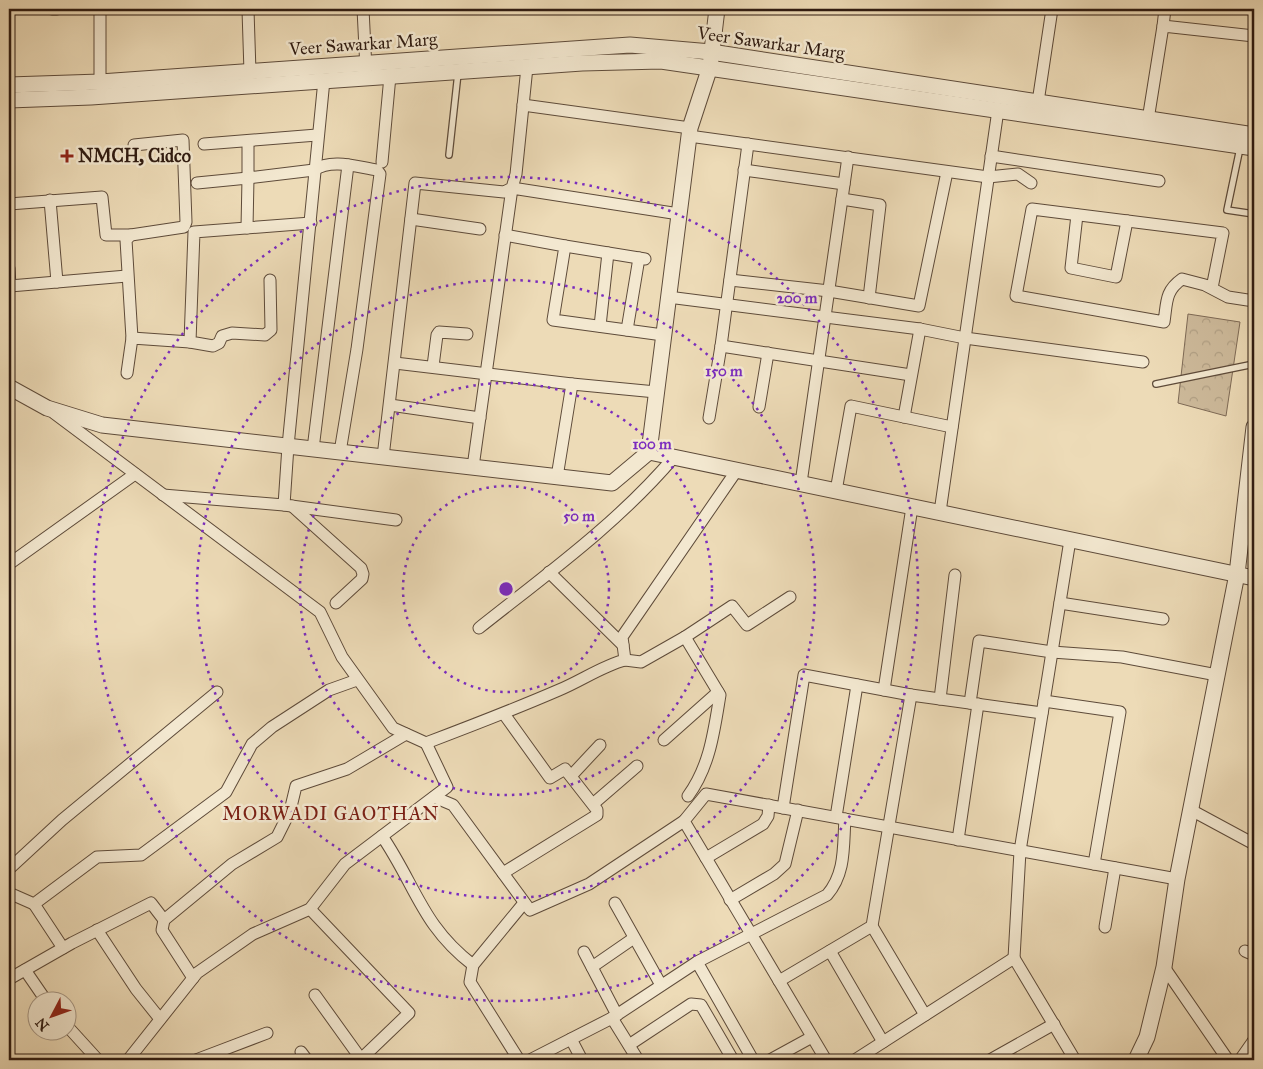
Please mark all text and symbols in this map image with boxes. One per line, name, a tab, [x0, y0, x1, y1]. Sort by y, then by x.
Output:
street label: Veer Sawarkar Marg	[695, 22, 847, 65]
street label: Veer Sawarkar Marg	[287, 28, 439, 61]
place label: NMCH, Cidco	[78, 145, 191, 167]
marker: NMCH, Cidco	[60, 149, 74, 163]
text: 200 m	[777, 289, 818, 307]
text: 150 m	[705, 362, 743, 380]
text: 100 m	[632, 435, 672, 453]
text: 50 m	[563, 507, 595, 525]
centre of rings	[497, 580, 515, 598]
district label: MORWADI GAOTHAN	[222, 802, 440, 825]
north arrow	[28, 992, 78, 1042]
text: N	[32, 1014, 53, 1034]

